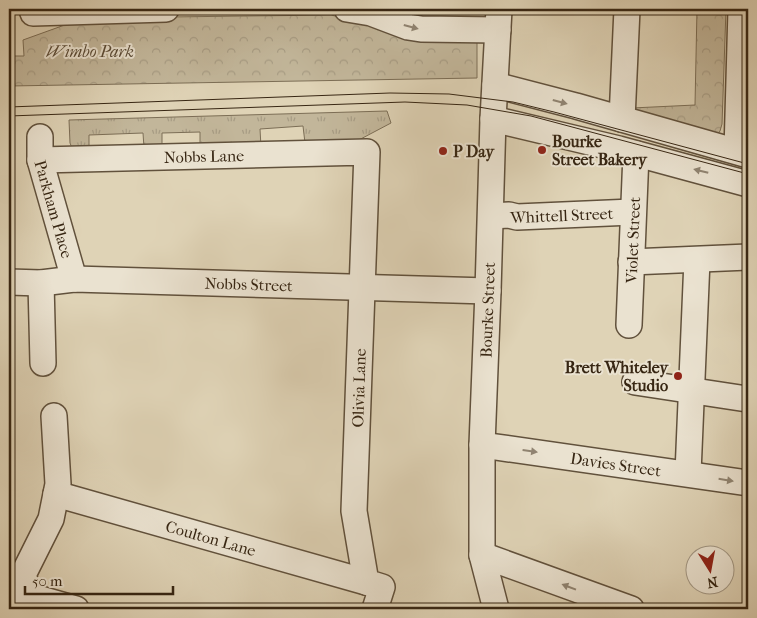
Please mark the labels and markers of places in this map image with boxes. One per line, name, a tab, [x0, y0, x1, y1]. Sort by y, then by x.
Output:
place label: Bourke Street Bakery	[552, 132, 648, 170]
place label: P Day	[453, 142, 495, 162]
marker: Bourke Street Bakery	[536, 144, 548, 156]
marker: P Day	[437, 145, 449, 157]
place label: Brett Whiteley Studio	[565, 358, 669, 395]
marker: Brett Whiteley Studio	[672, 370, 684, 382]

